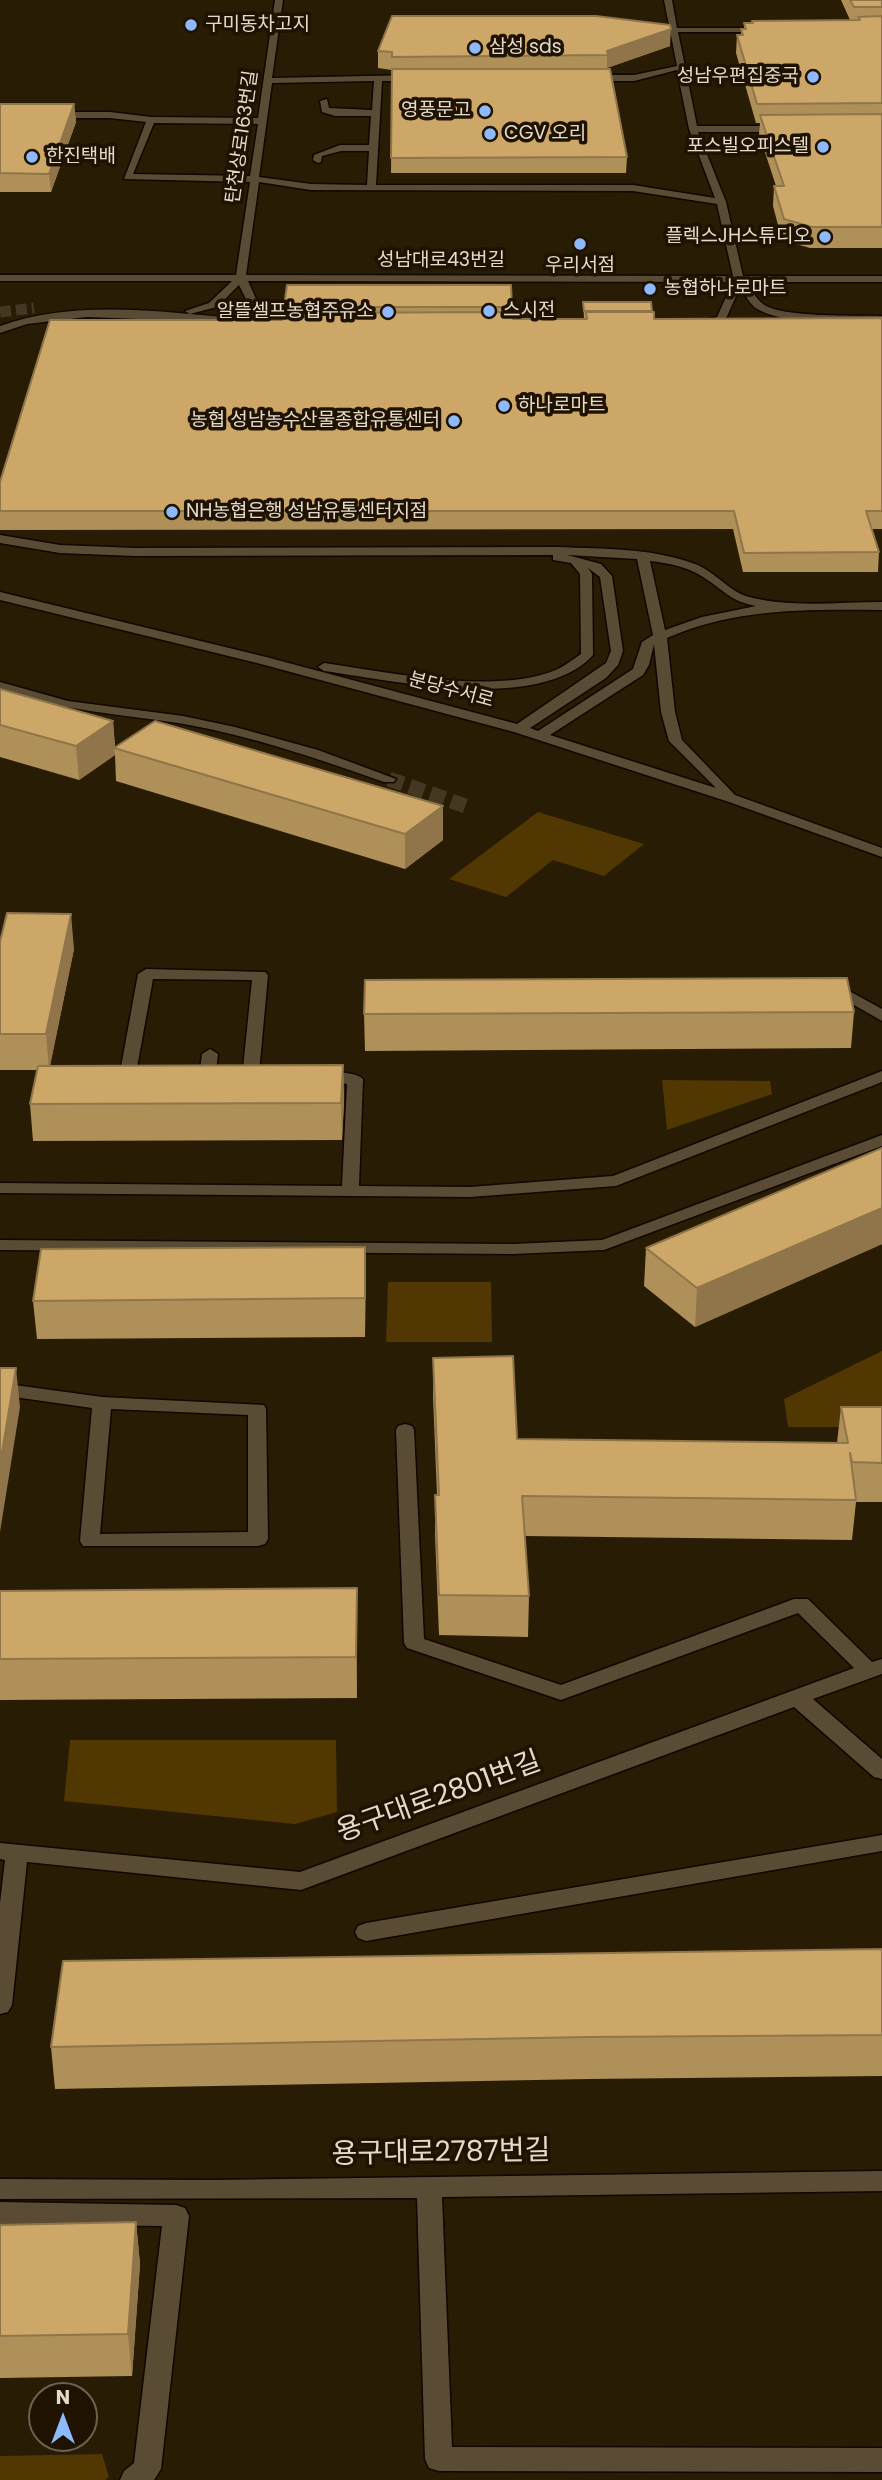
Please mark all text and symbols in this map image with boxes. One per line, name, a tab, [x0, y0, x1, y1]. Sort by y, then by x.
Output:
place label: 구미동차고지	[205, 14, 310, 36]
marker: 구미동차고지	[183, 17, 199, 33]
place label: 삼성 sds	[489, 37, 562, 59]
marker: 삼성 sds	[467, 40, 483, 56]
place label: 성남우편집중국	[677, 66, 799, 88]
street label: 탄천상로163번길	[222, 69, 264, 205]
marker: 성남우편집중국	[805, 69, 821, 85]
place label: 영풍문고	[401, 100, 471, 122]
marker: 영풍문고	[477, 103, 493, 119]
place label: CGV 오리	[504, 123, 586, 145]
marker: CGV 오리	[482, 126, 498, 142]
place label: 포스빌오피스텔	[687, 136, 809, 158]
marker: 포스빌오피스텔	[815, 139, 831, 155]
place label: 한진택배	[46, 146, 116, 168]
marker: 한진택배	[24, 149, 40, 165]
place label: 플렉스JH스튜디오	[665, 226, 811, 248]
marker: 플렉스JH스튜디오	[817, 229, 833, 245]
marker: 우리서점	[572, 236, 588, 252]
street label: 성남대로43번길	[377, 250, 505, 272]
place label: 우리서점	[545, 255, 615, 277]
place label: 농협하나로마트	[664, 278, 786, 300]
marker: 농협하나로마트	[642, 281, 658, 297]
place label: 스시전	[503, 300, 555, 322]
place label: 알뜰셀프농협주유소	[217, 301, 374, 323]
marker: 스시전	[481, 303, 497, 319]
marker: 알뜰셀프농협주유소	[380, 304, 396, 320]
place label: 하나로마트	[518, 395, 605, 417]
marker: 하나로마트	[496, 398, 512, 414]
place label: 농협 성남농수산물종합유통센터	[190, 410, 440, 432]
marker: 농협 성남농수산물종합유통센터	[446, 413, 462, 429]
place label: NH농협은행 성남유통센터지점	[186, 501, 427, 523]
marker: NH농협은행 성남유통센터지점	[164, 504, 180, 520]
street label: 분당수서로	[406, 669, 496, 713]
street label: 용구대로2801번길	[332, 1745, 546, 1851]
street label: 용구대로2787번길	[331, 2135, 551, 2173]
north arrow	[28, 2382, 98, 2452]
text: N	[56, 2384, 70, 2411]

